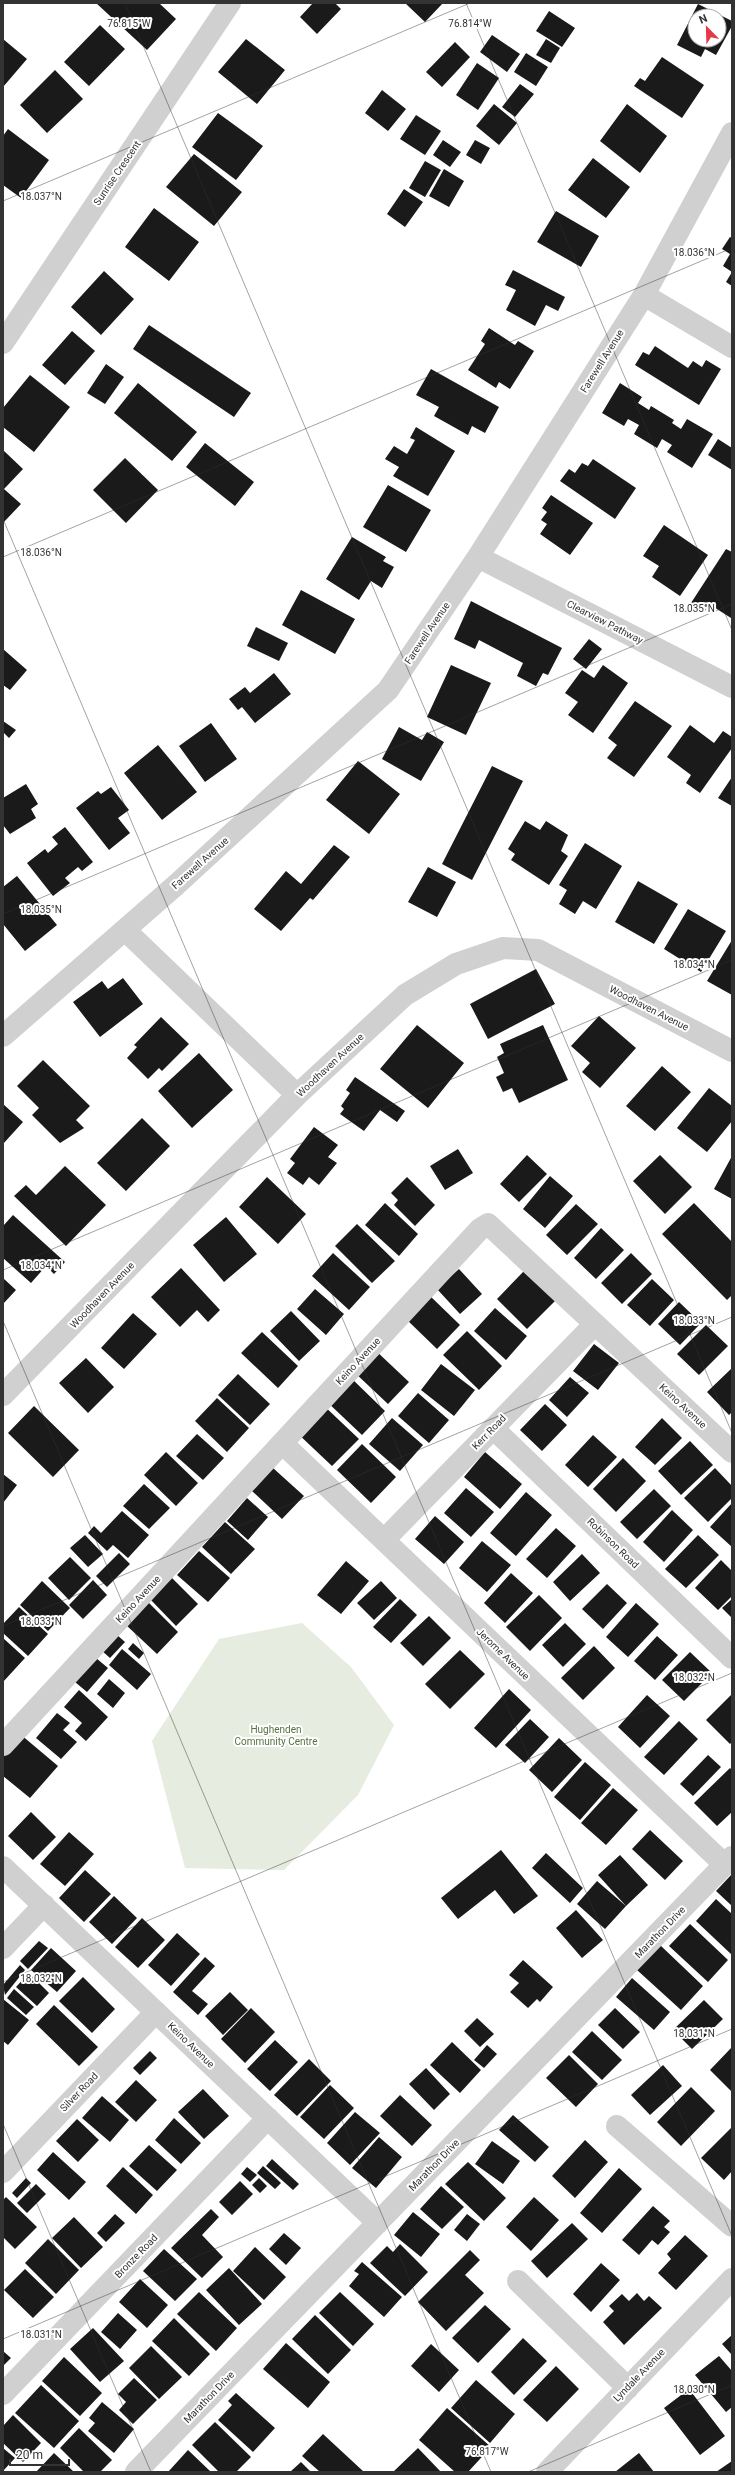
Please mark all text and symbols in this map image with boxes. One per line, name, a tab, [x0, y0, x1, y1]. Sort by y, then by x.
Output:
north arrow	[687, 8, 727, 48]
text: N	[697, 12, 710, 27]
text: 76.815°W	[107, 18, 151, 29]
text: 76.814°W	[448, 18, 492, 29]
street label: Sunrise Crescent	[91, 139, 143, 207]
text: 18.037°N	[20, 191, 62, 202]
text: 18.036°N	[673, 247, 715, 258]
street label: Farewell Avenue	[578, 327, 626, 395]
text: 18.036°N	[20, 547, 62, 558]
street label: Clearview Pathway	[565, 598, 645, 646]
street label: Farewell Avenue	[402, 600, 452, 666]
text: 18.035°N	[673, 603, 715, 614]
street label: Farewell Avenue	[169, 835, 231, 891]
text: 18.035°N	[20, 904, 62, 915]
text: 18.034°N	[673, 959, 715, 970]
street label: Woodhaven Avenue	[608, 983, 690, 1033]
street label: Woodhaven Avenue	[294, 1031, 366, 1099]
text: 18.034°N	[20, 1260, 62, 1271]
street label: Woodhaven Avenue	[68, 1260, 136, 1330]
text: 18.033°N	[673, 1315, 715, 1326]
street label: Keino Avenue	[333, 1335, 383, 1387]
street label: Keino Avenue	[657, 1381, 709, 1431]
street label: Kerr Road	[470, 1412, 508, 1452]
street label: Robinson Road	[585, 1516, 641, 1570]
street label: Keino Avenue	[113, 1573, 163, 1625]
text: 18.033°N	[20, 1616, 62, 1627]
street label: Jerome Avenue	[474, 1626, 532, 1682]
text: 18.032°N	[673, 1672, 715, 1683]
park label: Hughenden Community Centre	[235, 1724, 317, 1747]
street label: Marathon Drive	[633, 1904, 687, 1960]
text: 18.032°N	[20, 1973, 62, 1984]
street label: Keino Avenue	[165, 2020, 217, 2070]
text: 18.031°N	[673, 2028, 715, 2039]
street label: Silver Road	[58, 2070, 100, 2114]
street label: Marathon Drive	[407, 2137, 461, 2193]
street label: Bronze Road	[112, 2232, 160, 2280]
text: 18.031°N	[20, 2329, 62, 2340]
street label: Lyndale Avenue	[611, 2346, 667, 2404]
street label: Marathon Drive	[182, 2369, 236, 2425]
text: 18.030°N	[673, 2384, 715, 2395]
scale bar	[10, 2441, 69, 2467]
text: 76.817°W	[465, 2446, 509, 2457]
text: 20 m	[16, 2448, 43, 2462]

